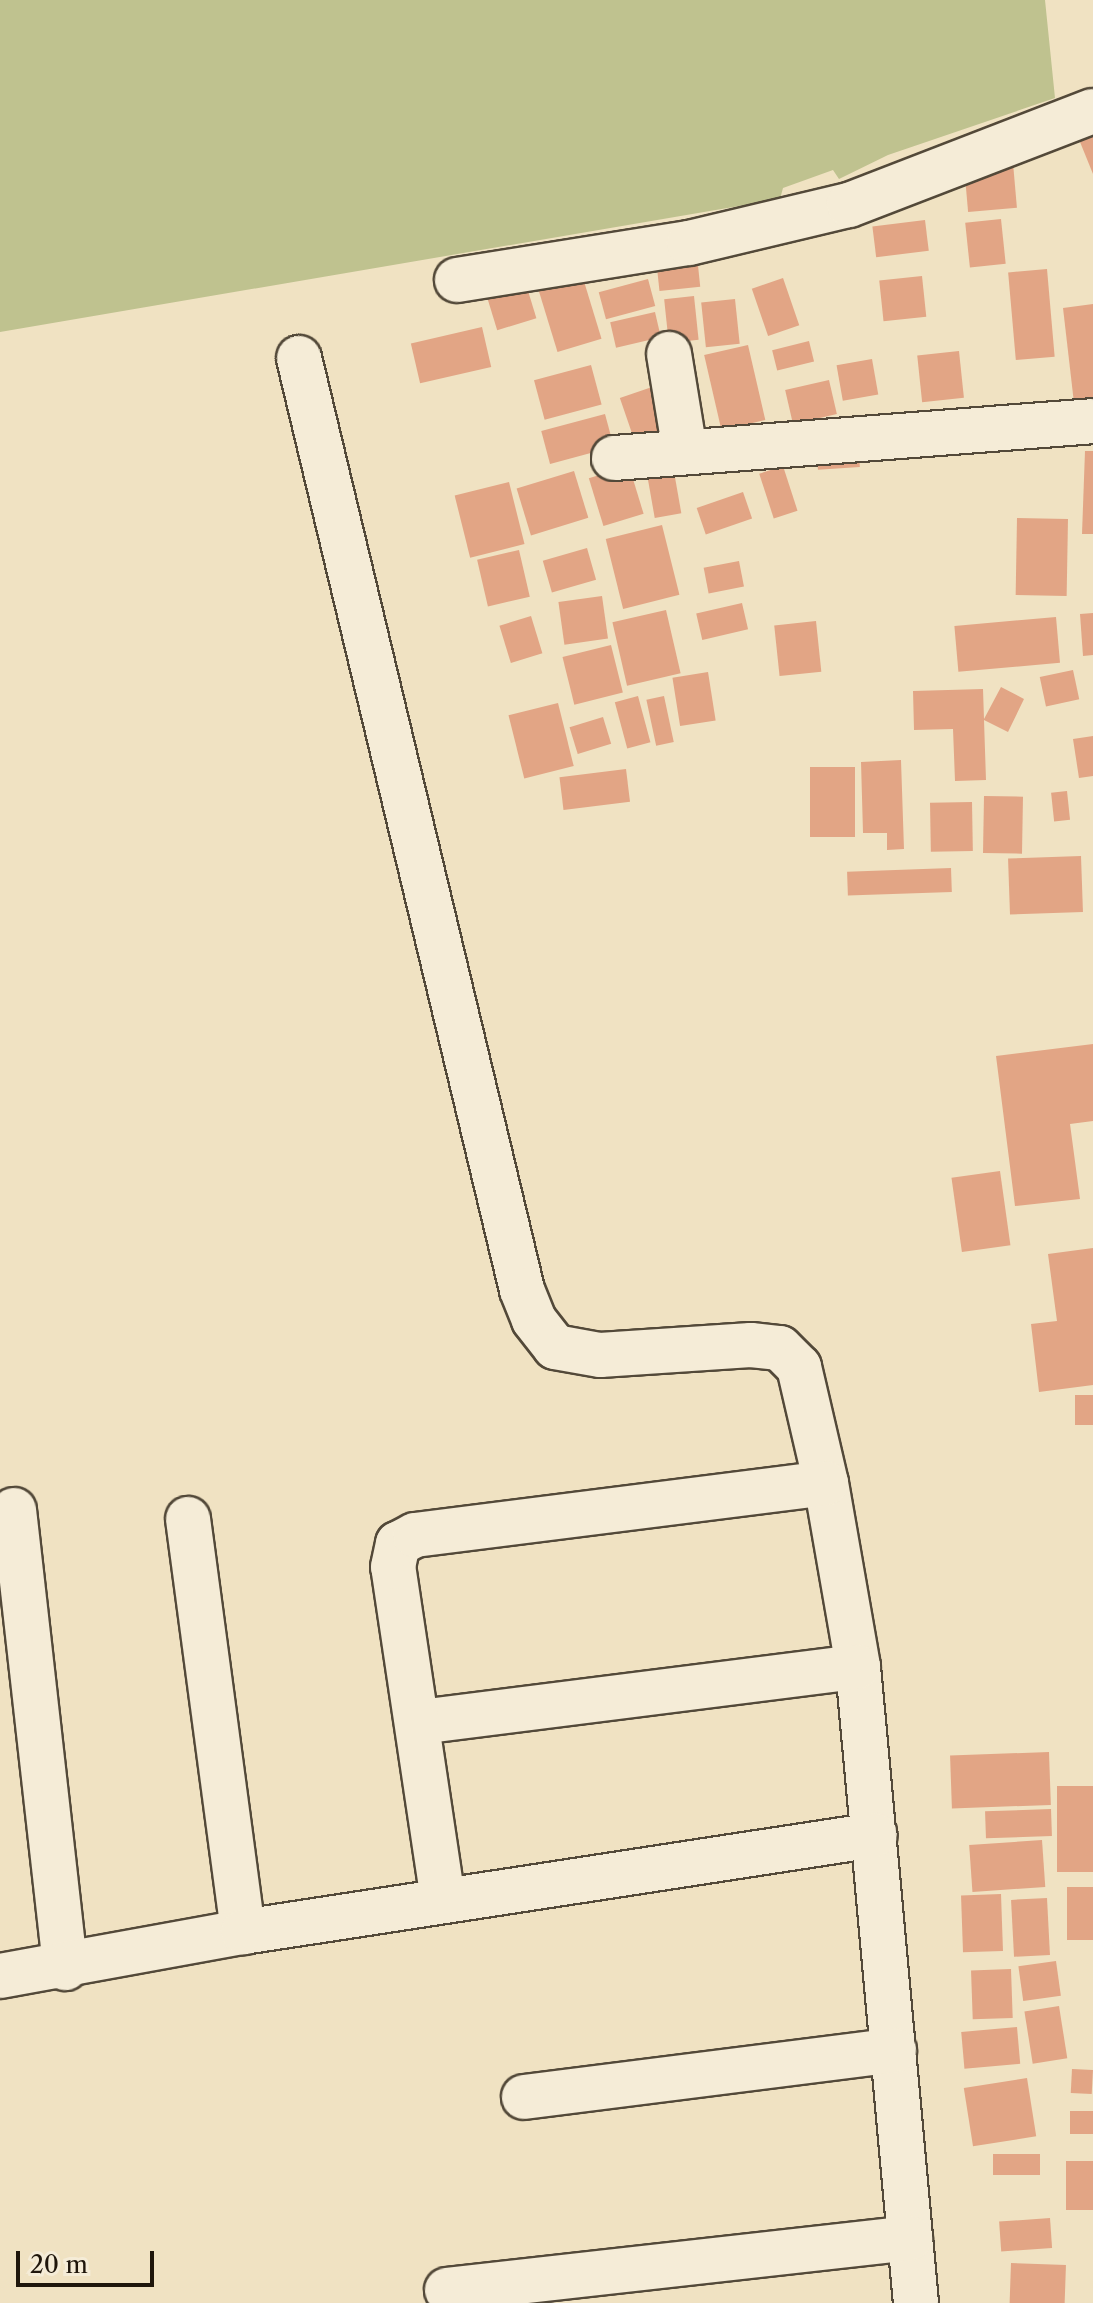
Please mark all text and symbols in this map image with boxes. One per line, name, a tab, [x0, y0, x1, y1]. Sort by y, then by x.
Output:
scale bar	[20, 2235, 158, 2285]
text: 20 m	[30, 2250, 88, 2279]

